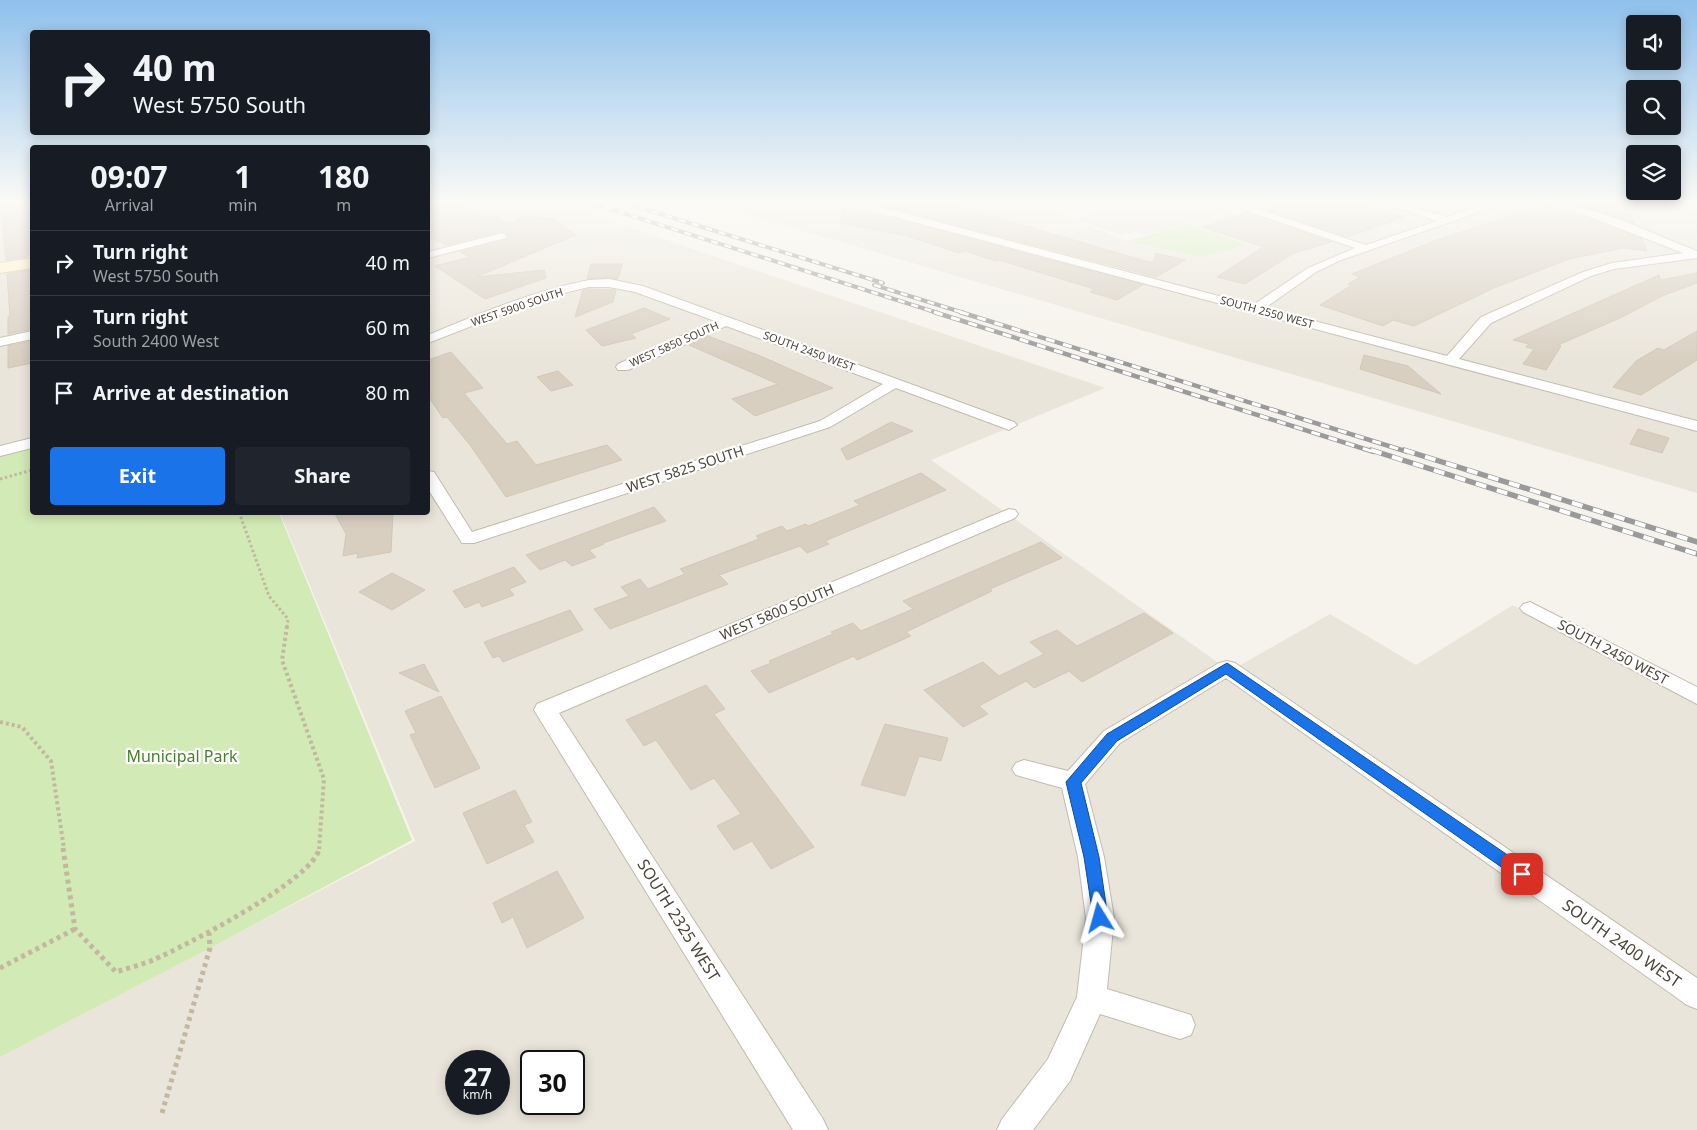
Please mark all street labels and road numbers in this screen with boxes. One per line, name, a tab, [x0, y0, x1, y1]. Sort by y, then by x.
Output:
street label: WEST 5900 SOUTH	[469, 284, 565, 329]
street label: SOUTH 2550 WEST	[1219, 292, 1316, 331]
street label: WEST 5850 SOUTH	[627, 317, 721, 370]
street label: SOUTH 2450 WEST	[761, 327, 857, 374]
street label: WEST 5825 SOUTH	[624, 441, 746, 497]
street label: WEST 5800 SOUTH	[717, 579, 837, 644]
street label: SOUTH 2450 WEST	[1555, 614, 1672, 689]
street label: SOUTH 2325 WEST	[633, 855, 726, 985]
street label: SOUTH 2400 WEST	[1558, 894, 1686, 992]

